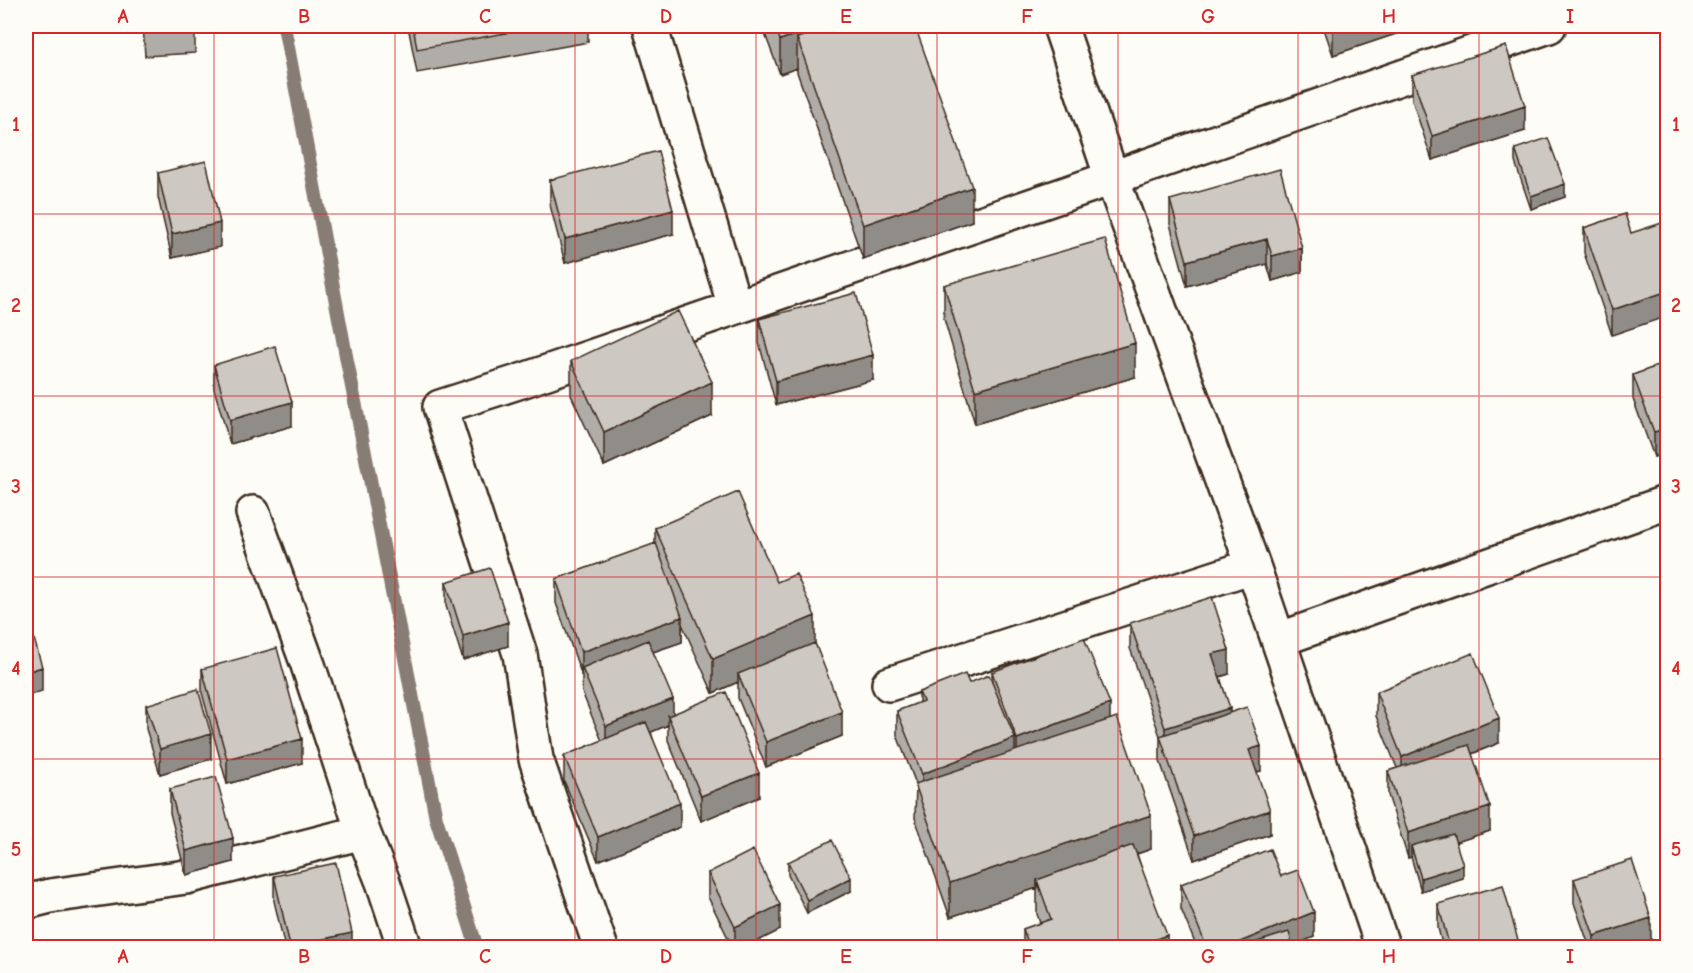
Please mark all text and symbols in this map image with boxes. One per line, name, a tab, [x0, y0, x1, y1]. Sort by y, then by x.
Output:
text: A	[117, 5, 129, 28]
text: B	[298, 5, 310, 28]
text: C	[479, 5, 491, 28]
text: D	[660, 5, 672, 28]
text: E	[840, 5, 852, 28]
text: F	[1021, 5, 1033, 28]
text: G	[1201, 5, 1215, 28]
text: H	[1382, 5, 1396, 28]
text: I	[1566, 5, 1574, 28]
text: 1	[12, 113, 20, 136]
text: 1	[1672, 113, 1680, 136]
text: 2	[11, 294, 21, 317]
text: 2	[1671, 294, 1681, 317]
text: 3	[11, 475, 21, 498]
text: 3	[1671, 475, 1681, 498]
text: 4	[11, 657, 21, 680]
text: 4	[1671, 657, 1681, 680]
text: 5	[11, 838, 21, 861]
text: 5	[1671, 838, 1681, 861]
text: A	[117, 945, 129, 968]
text: B	[298, 945, 310, 968]
text: C	[479, 945, 491, 968]
text: D	[660, 945, 672, 968]
text: E	[840, 945, 852, 968]
text: F	[1021, 945, 1033, 968]
text: G	[1201, 945, 1215, 968]
text: H	[1382, 945, 1396, 968]
text: I	[1566, 945, 1574, 968]

